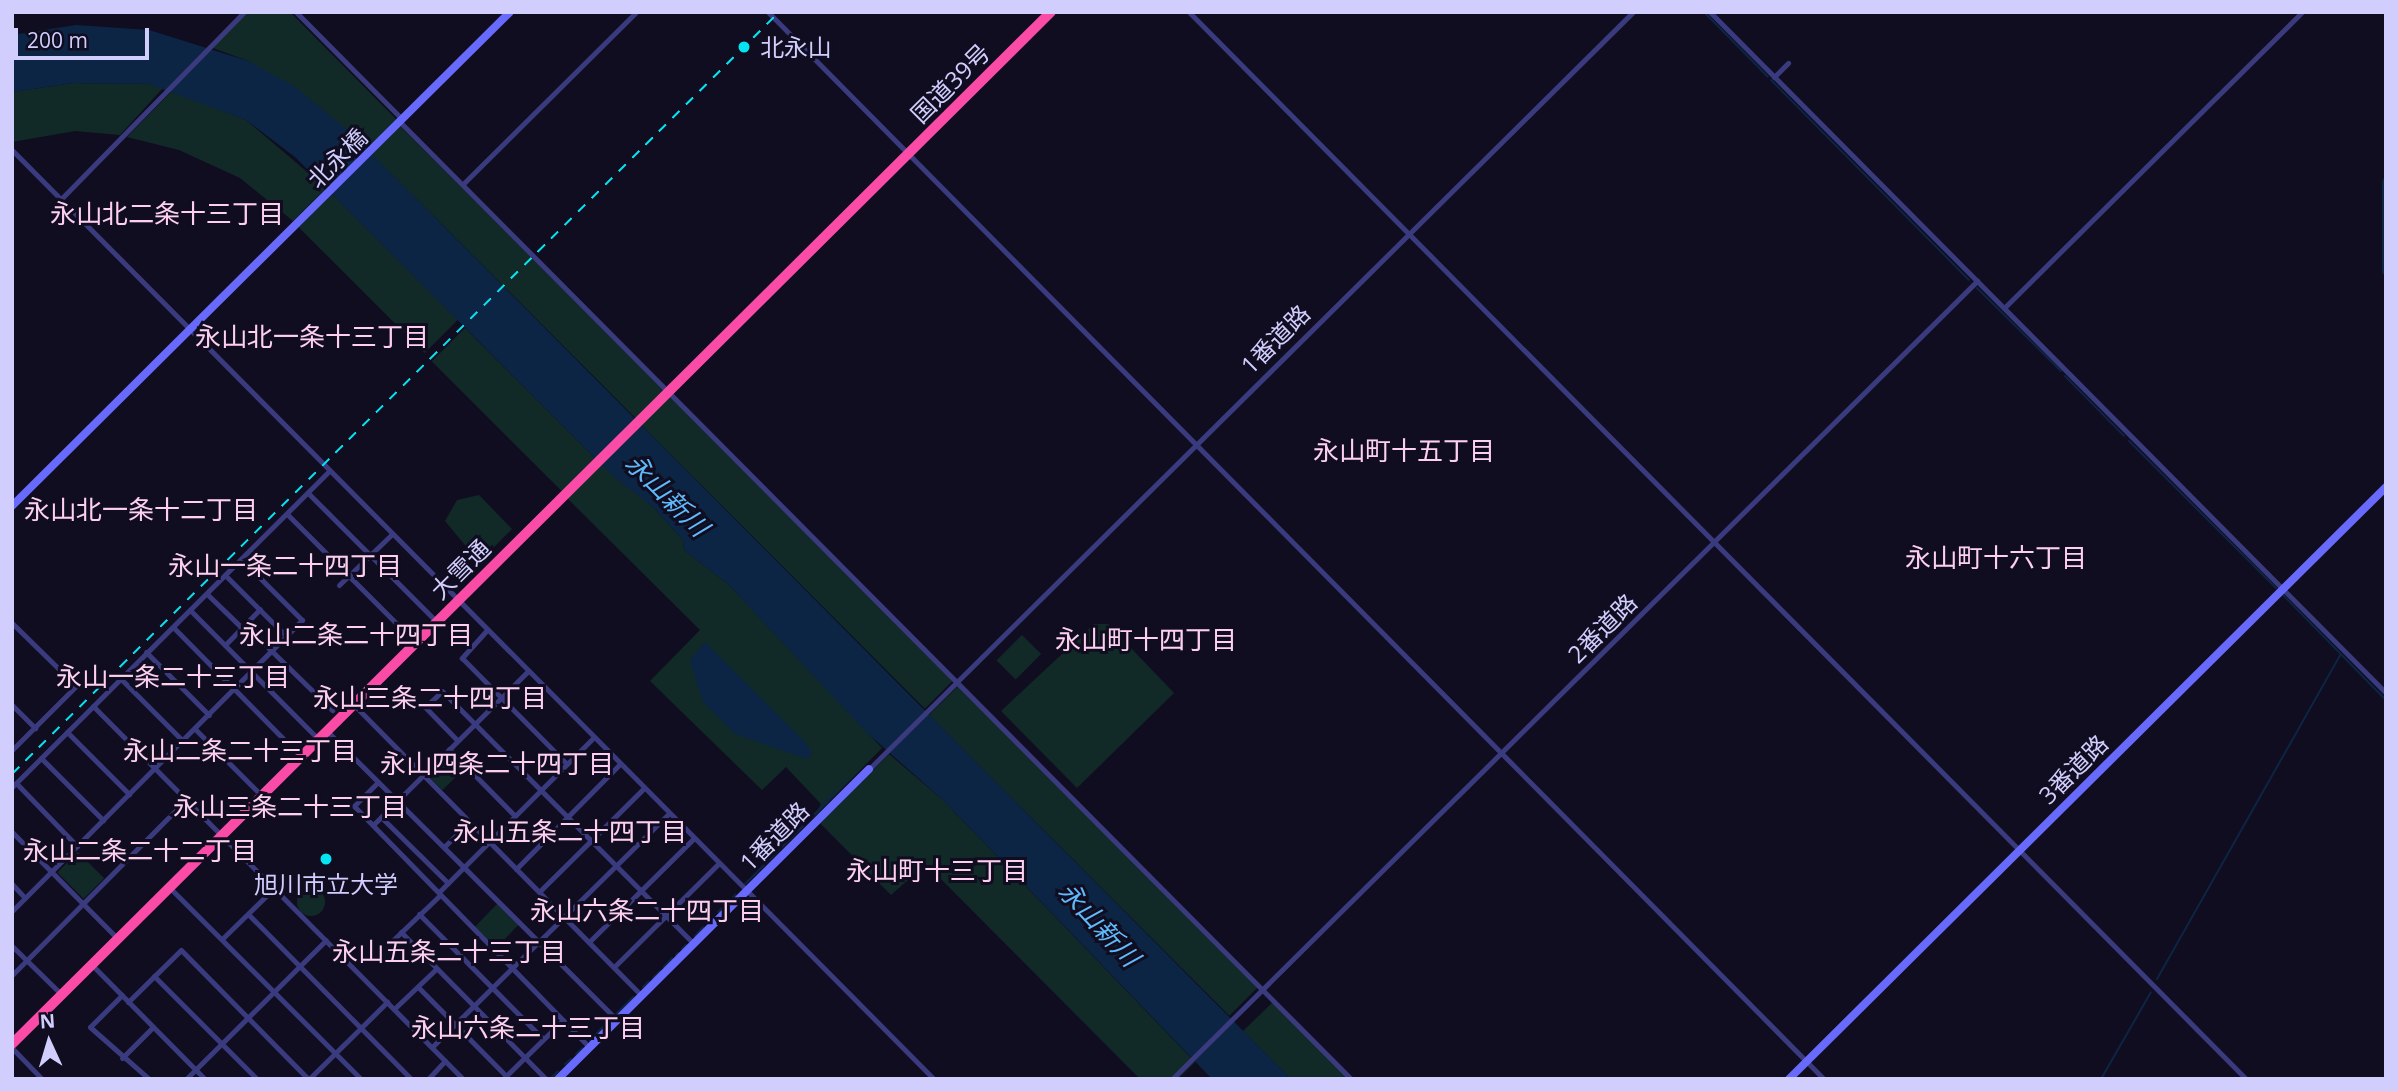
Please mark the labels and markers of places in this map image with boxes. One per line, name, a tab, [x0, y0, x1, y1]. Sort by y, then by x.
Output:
place label: 北永山	[760, 33, 832, 61]
marker: 北永山	[734, 37, 754, 57]
marker: 旭川市立大学	[318, 851, 334, 867]
place label: 旭川市立大学	[254, 870, 398, 898]

